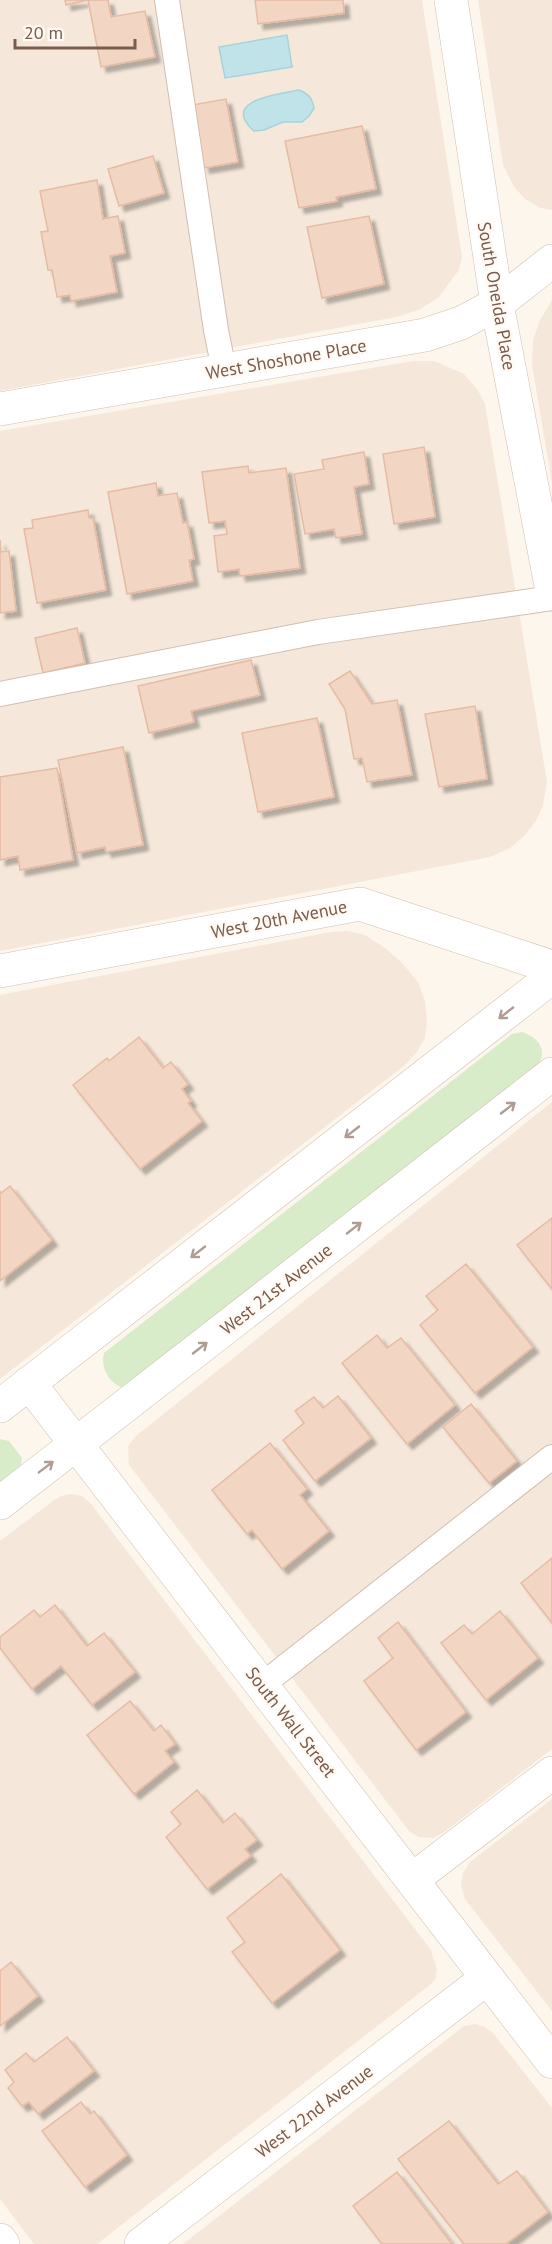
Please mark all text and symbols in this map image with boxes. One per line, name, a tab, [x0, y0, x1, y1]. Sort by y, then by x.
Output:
scale bar	[15, 12, 135, 50]
text: 20 m	[24, 21, 63, 44]
street label: South Oneida Place	[473, 220, 521, 372]
street label: West Shoshone Place	[204, 334, 368, 384]
street label: West 20th Avenue	[209, 895, 349, 943]
one-way arrow	[498, 1006, 514, 1019]
one-way arrow	[500, 1102, 516, 1115]
one-way arrow	[344, 1126, 360, 1139]
one-way arrow	[346, 1221, 362, 1234]
street label: West 21st Avenue	[216, 1238, 336, 1340]
one-way arrow	[190, 1245, 206, 1258]
one-way arrow	[192, 1341, 208, 1354]
one-way arrow	[38, 1461, 54, 1474]
street label: South Wall Street	[241, 1662, 341, 1782]
street label: West 22nd Avenue	[251, 2059, 377, 2163]

